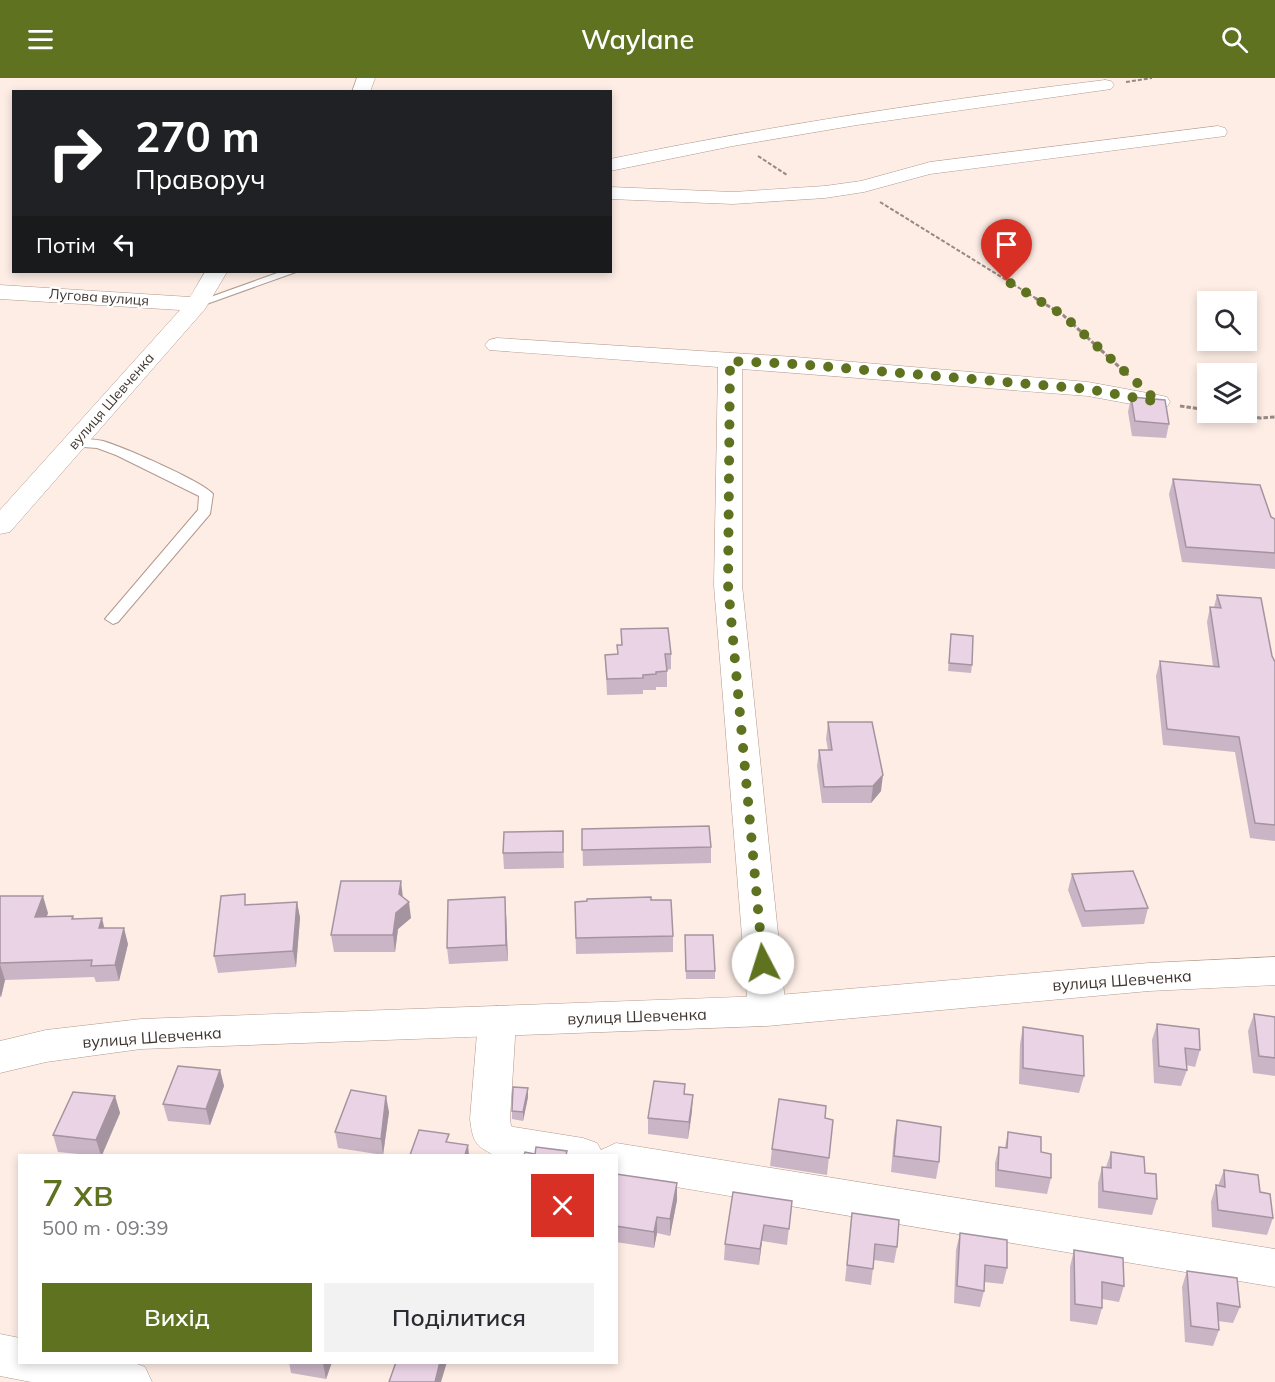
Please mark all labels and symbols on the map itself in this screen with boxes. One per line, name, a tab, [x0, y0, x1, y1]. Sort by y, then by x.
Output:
pin	[981, 219, 1032, 281]
street label: Лугова вулиця	[48, 285, 150, 309]
street label: вулиця Шевченка	[64, 349, 158, 453]
position arrow	[731, 931, 795, 995]
street label: вулиця Шевченка	[1052, 965, 1192, 995]
street label: вулиця Шевченка	[567, 1004, 707, 1028]
street label: вулиця Шевченка	[82, 1022, 222, 1052]

